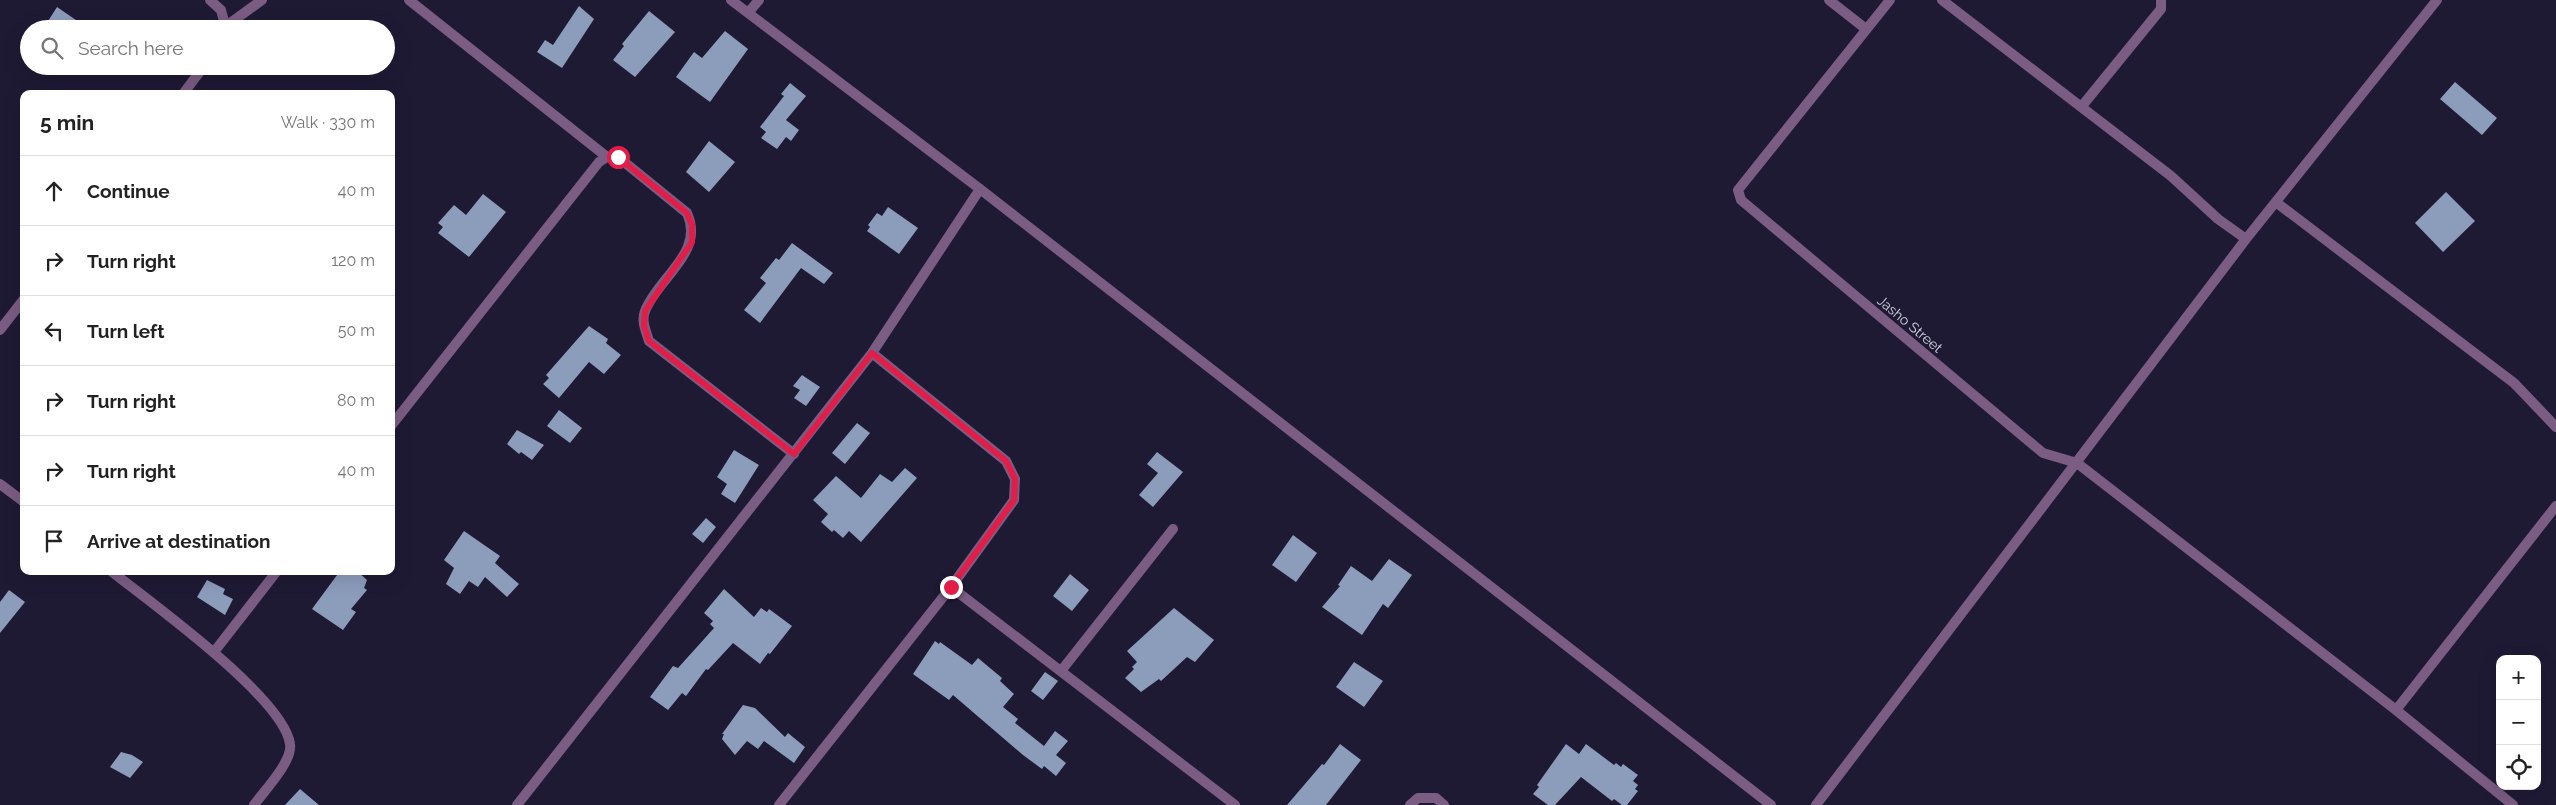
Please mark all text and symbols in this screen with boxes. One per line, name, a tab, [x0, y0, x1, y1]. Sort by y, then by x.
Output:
search box	[20, 20, 395, 75]
icon: search	[38, 34, 66, 62]
text: Search here	[78, 37, 184, 59]
text: 5 min	[40, 110, 94, 135]
text: Walk · 330 m	[281, 113, 375, 132]
route start	[607, 146, 630, 169]
icon: ahead	[40, 177, 68, 205]
text: Continue	[87, 180, 170, 202]
text: 40 m	[338, 181, 375, 200]
icon: right	[40, 247, 68, 275]
text: Turn right	[87, 250, 176, 272]
text: 120 m	[331, 251, 375, 270]
street label: Jasho Street	[1874, 292, 1946, 356]
icon: left	[40, 317, 68, 345]
text: Turn left	[87, 320, 164, 342]
text: 50 m	[338, 321, 375, 340]
icon: right	[40, 387, 68, 415]
text: Turn right	[87, 390, 176, 412]
text: 80 m	[337, 391, 375, 410]
icon: right	[40, 457, 68, 485]
text: Turn right	[87, 460, 176, 482]
text: 40 m	[338, 461, 375, 480]
icon: arrive	[40, 527, 68, 555]
text: Arrive at destination	[87, 530, 271, 552]
route end	[940, 576, 963, 599]
map controls	[2496, 655, 2541, 790]
button: +	[2496, 655, 2541, 700]
button: −	[2496, 700, 2541, 745]
button: locate	[2496, 745, 2541, 790]

